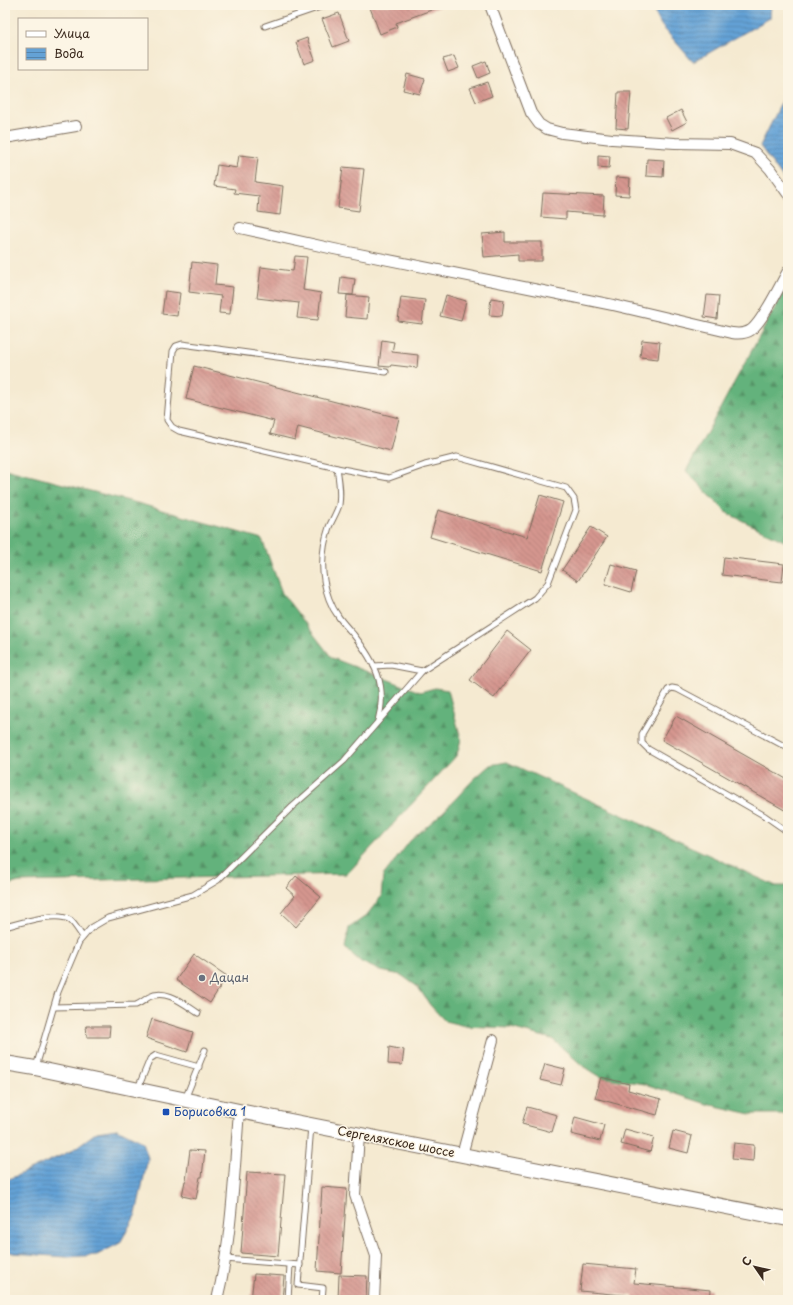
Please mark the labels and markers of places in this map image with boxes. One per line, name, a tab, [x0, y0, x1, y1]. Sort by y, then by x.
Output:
place label: Дацан	[209, 968, 249, 986]
marker: Дацан	[197, 973, 207, 983]
place label: Борисовка 1	[174, 1102, 246, 1120]
marker: Борисовка 1	[161, 1107, 171, 1117]

